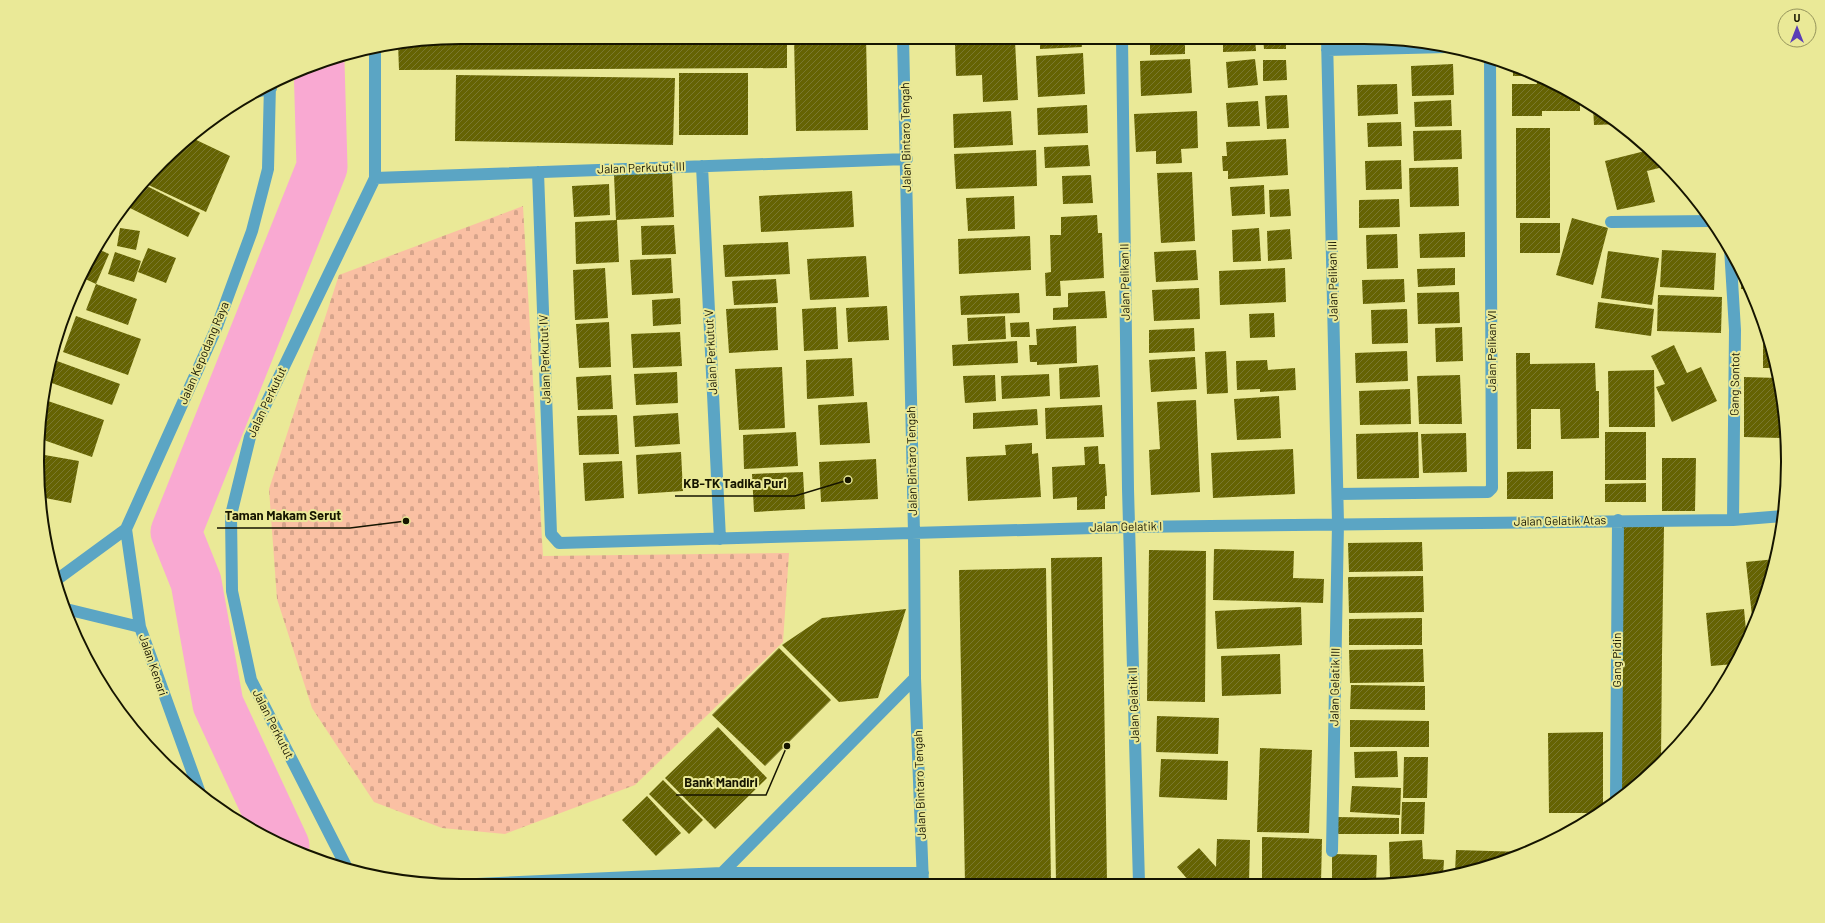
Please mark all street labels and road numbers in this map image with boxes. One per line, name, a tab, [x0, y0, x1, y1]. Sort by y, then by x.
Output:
street label: Jalan Bintaro Tengah	[897, 82, 913, 192]
street label: Jalan Perkutut III	[597, 158, 685, 176]
street label: Jalan Pelikan III	[1324, 241, 1340, 321]
street label: Jalan Pelikan II	[1116, 243, 1132, 321]
street label: Jalan Kepodang Raya	[175, 299, 231, 406]
street label: Jalan Perkutut V	[701, 309, 719, 395]
street label: Jalan Pelikan VI	[1484, 310, 1498, 392]
street label: Jalan Perkutut IV	[535, 314, 553, 404]
street label: Gang Sontot	[1726, 352, 1742, 416]
street label: Jalan Perkutut	[244, 364, 289, 439]
street label: Jalan Bintaro Tengah	[903, 406, 919, 516]
street label: Jalan Gelatik Atas	[1514, 512, 1607, 528]
street label: Jalan Gelatik I	[1090, 518, 1162, 534]
street label: Jalan Kenari	[137, 632, 171, 697]
street label: Gang Pidin	[1609, 633, 1623, 687]
street label: Jalan Gelatik III	[1326, 648, 1342, 726]
street label: Jalan Gelatik II	[1125, 667, 1141, 743]
street label: Jalan Perkutut	[250, 686, 297, 761]
street label: Jalan Bintaro Tengah	[910, 730, 928, 840]

